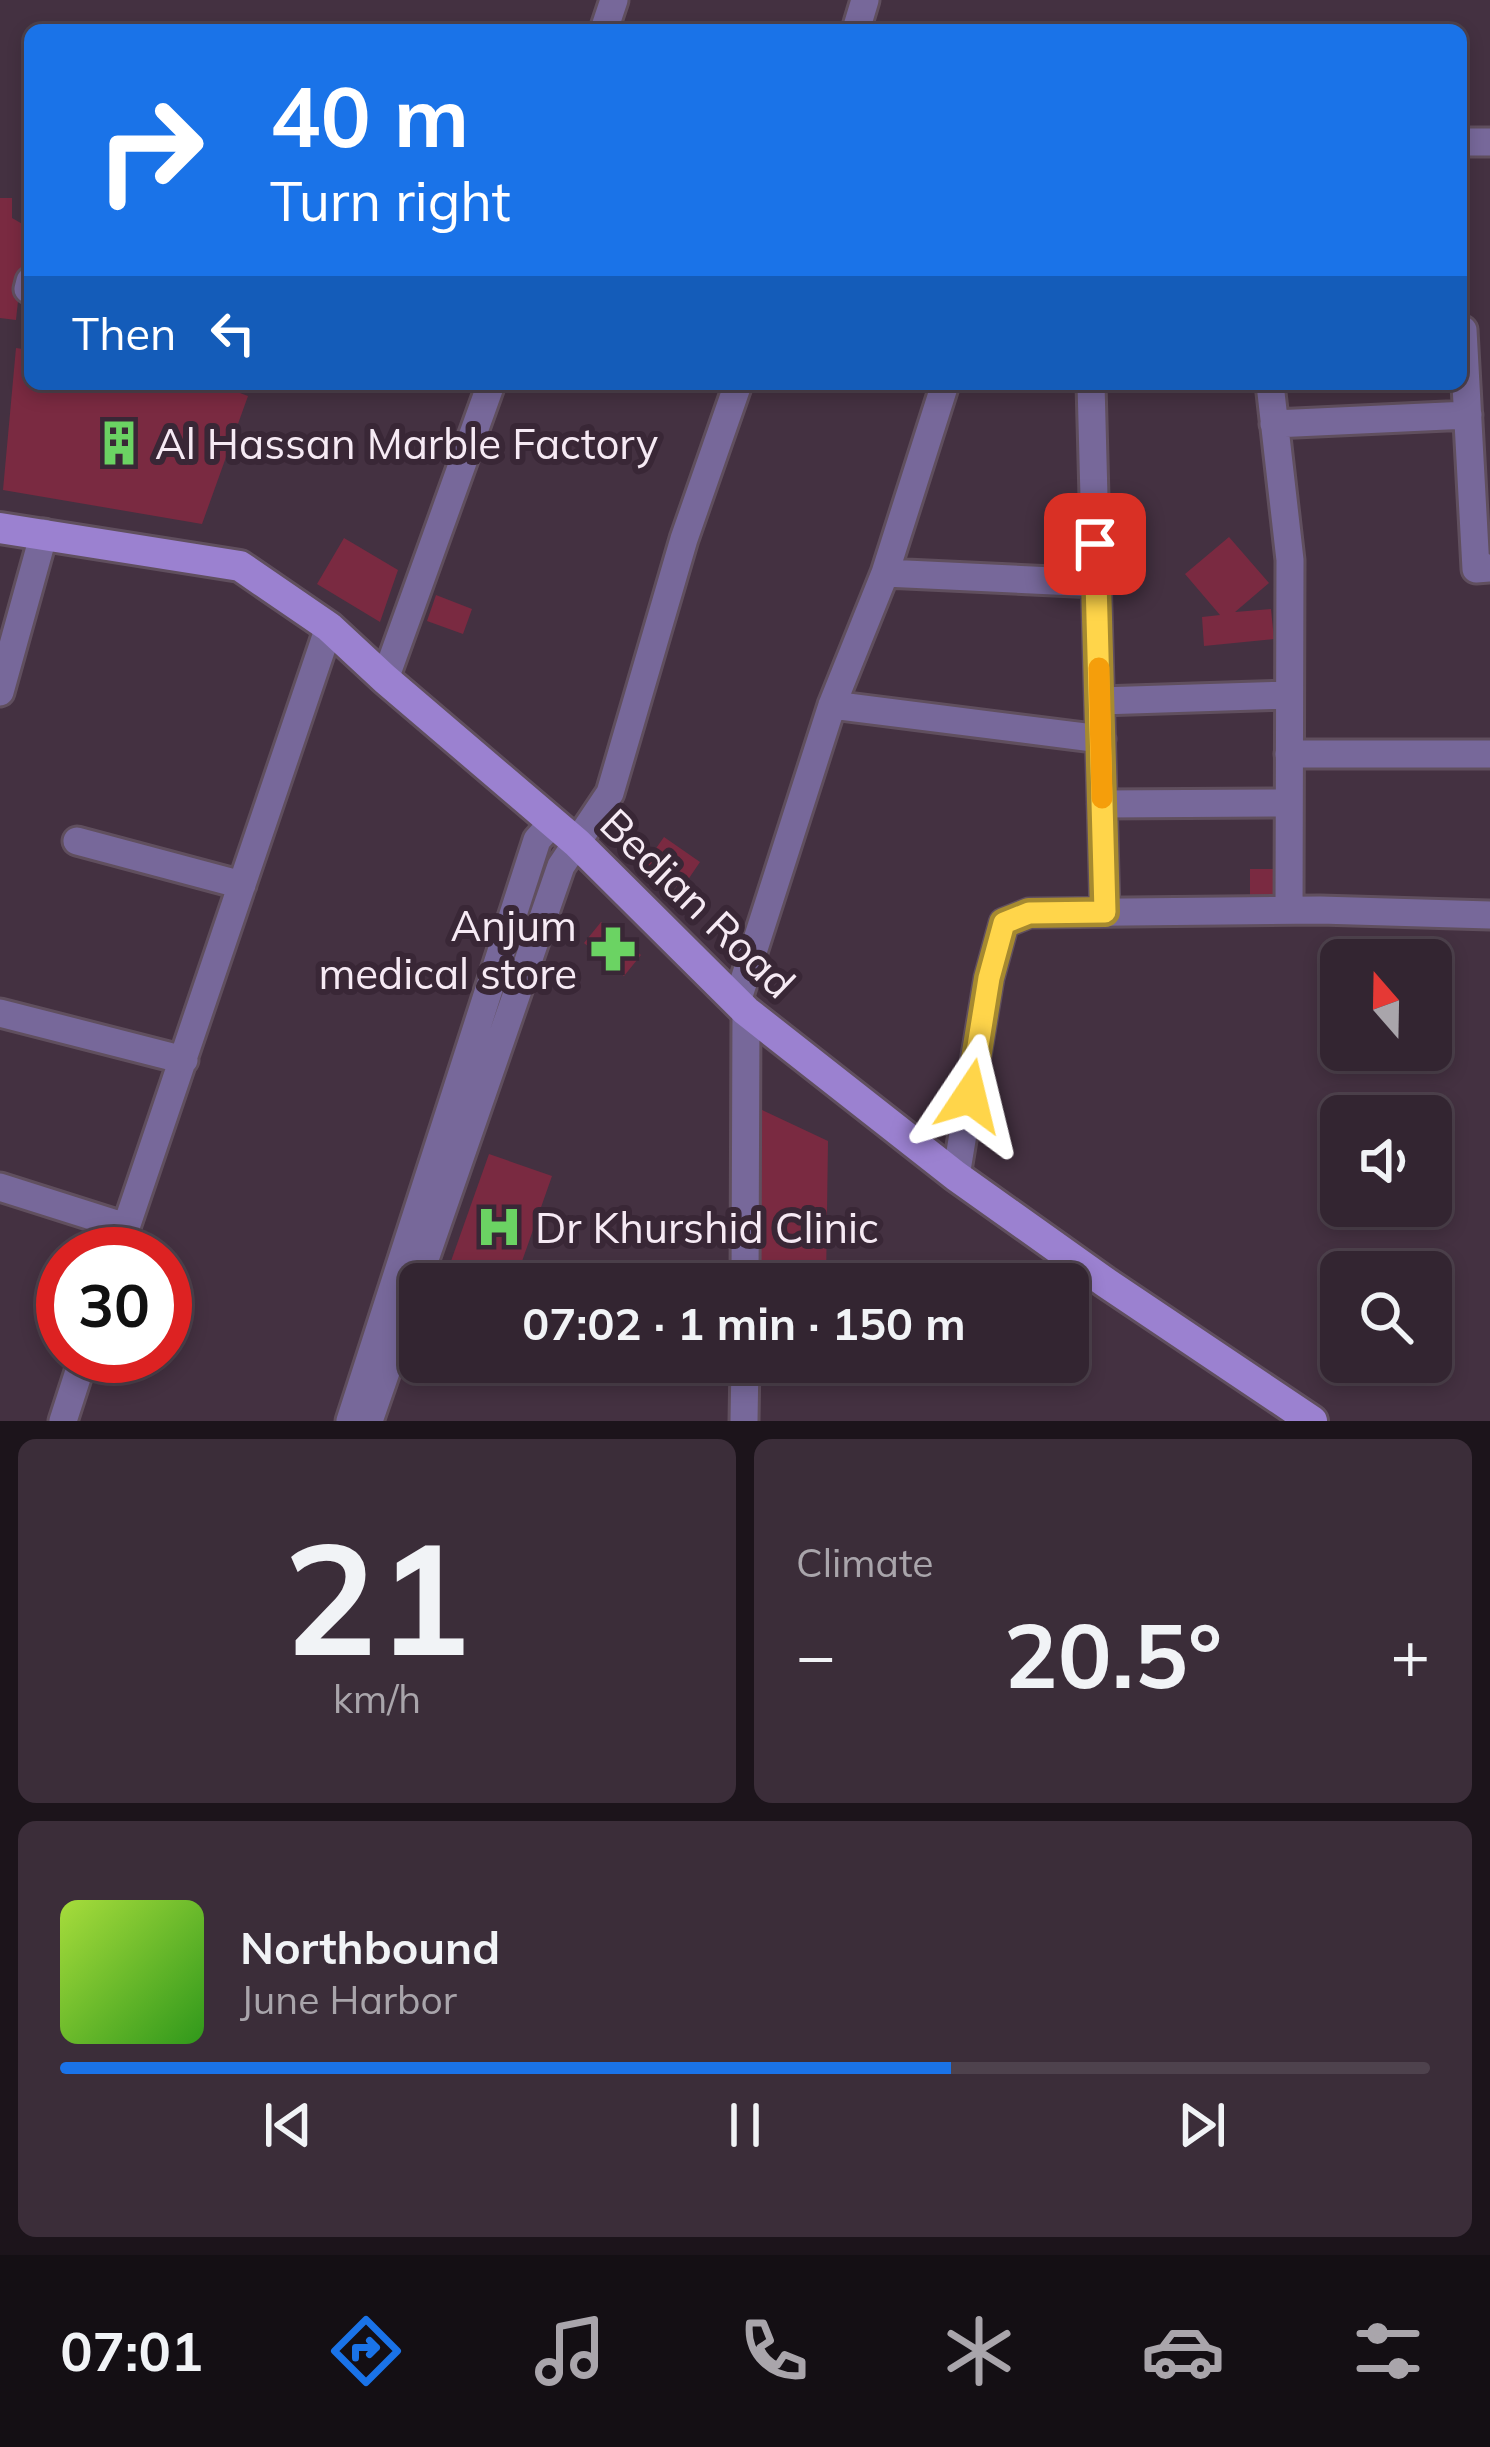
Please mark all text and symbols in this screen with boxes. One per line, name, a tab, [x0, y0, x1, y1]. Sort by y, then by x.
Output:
text: 40 m	[270, 63, 469, 168]
icon: right	[72, 72, 228, 228]
text: Turn right	[270, 167, 511, 235]
icon: left	[200, 300, 266, 366]
text: Then	[72, 305, 176, 361]
place label: Al Hassan Marble Factory	[155, 417, 658, 470]
building icon: Al Hassan Marble Factory	[94, 418, 144, 468]
pin	[1044, 493, 1146, 595]
icon: arrive	[1062, 511, 1128, 577]
street label: Bedian Road	[590, 797, 806, 1009]
place label: Anjum medical store	[318, 899, 577, 1000]
pharmacy icon: Anjum medical store	[588, 924, 638, 974]
north arrow	[1320, 939, 1452, 1071]
map controls	[1320, 939, 1452, 1383]
position arrow	[907, 1033, 1033, 1159]
button: sound	[1320, 1095, 1452, 1227]
place label: Dr Khurshid Clinic	[535, 1201, 879, 1254]
hospital icon: Dr Khurshid Clinic	[474, 1202, 524, 1252]
speed limit sign: 30	[36, 1227, 192, 1383]
button: search	[1320, 1251, 1452, 1383]
text: 07:02 · 1 min · 150 m	[522, 1295, 966, 1351]
text: 21	[283, 1498, 471, 1694]
text: Climate	[796, 1538, 934, 1587]
text: 20.5°	[1004, 1598, 1222, 1711]
text: −	[796, 1613, 836, 1696]
text: +	[1390, 1613, 1430, 1696]
text: km/h	[333, 1674, 421, 1723]
text: Northbound	[240, 1919, 500, 1975]
text: June Harbor	[240, 1975, 457, 2024]
icon: previous	[255, 2092, 321, 2158]
icon: pause	[712, 2092, 778, 2158]
icon: next	[1169, 2092, 1235, 2158]
icon: directions	[324, 2309, 408, 2393]
icon: music	[528, 2309, 612, 2393]
icon: phone	[732, 2309, 816, 2393]
icon: climate	[937, 2309, 1021, 2393]
icon: car	[1141, 2309, 1225, 2393]
icon: filters	[1346, 2309, 1430, 2393]
text: 07:01	[60, 2317, 203, 2385]

